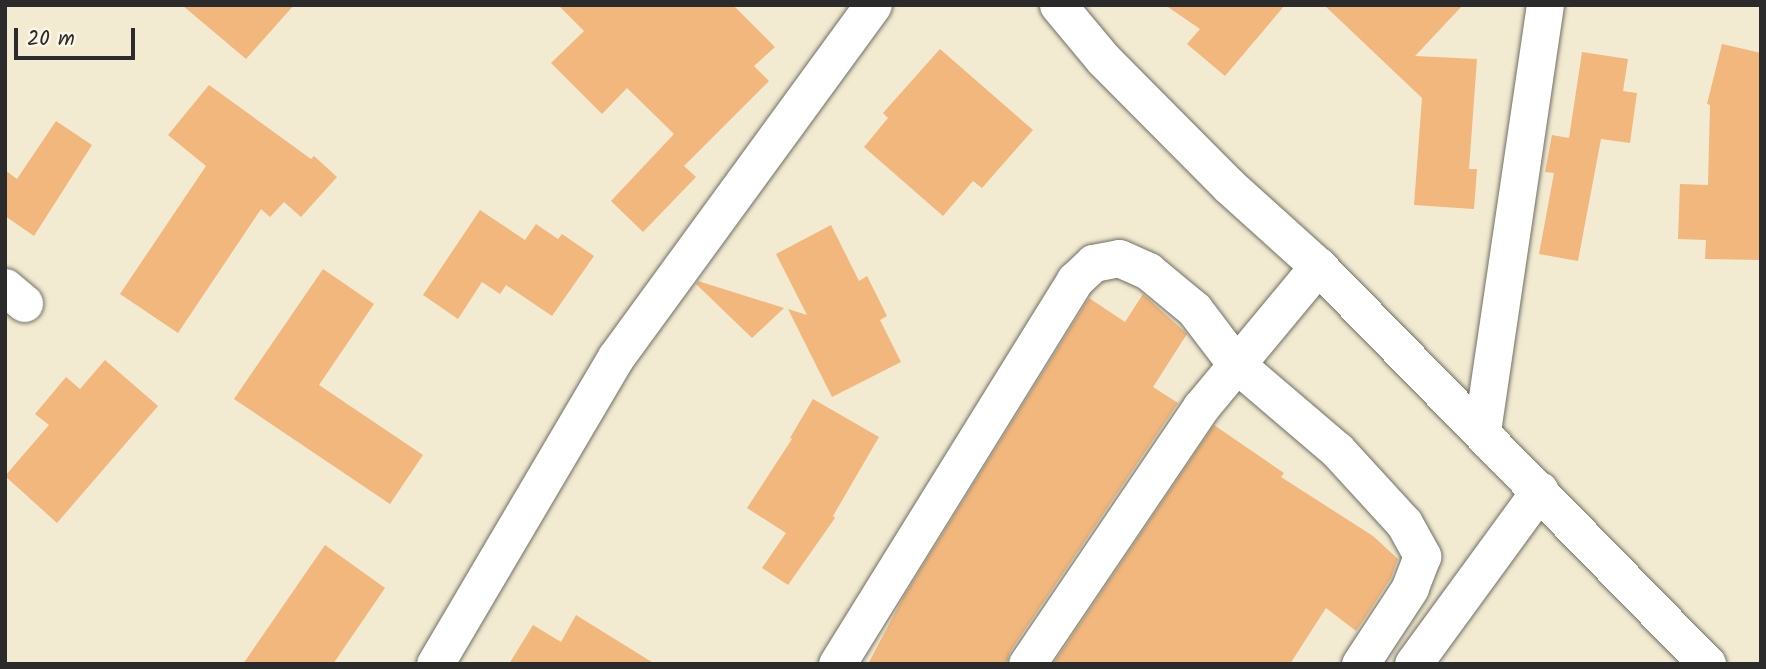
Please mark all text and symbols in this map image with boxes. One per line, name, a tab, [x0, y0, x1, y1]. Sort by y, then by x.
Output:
scale bar	[18, 14, 138, 58]
text: 20 m	[27, 23, 75, 56]

